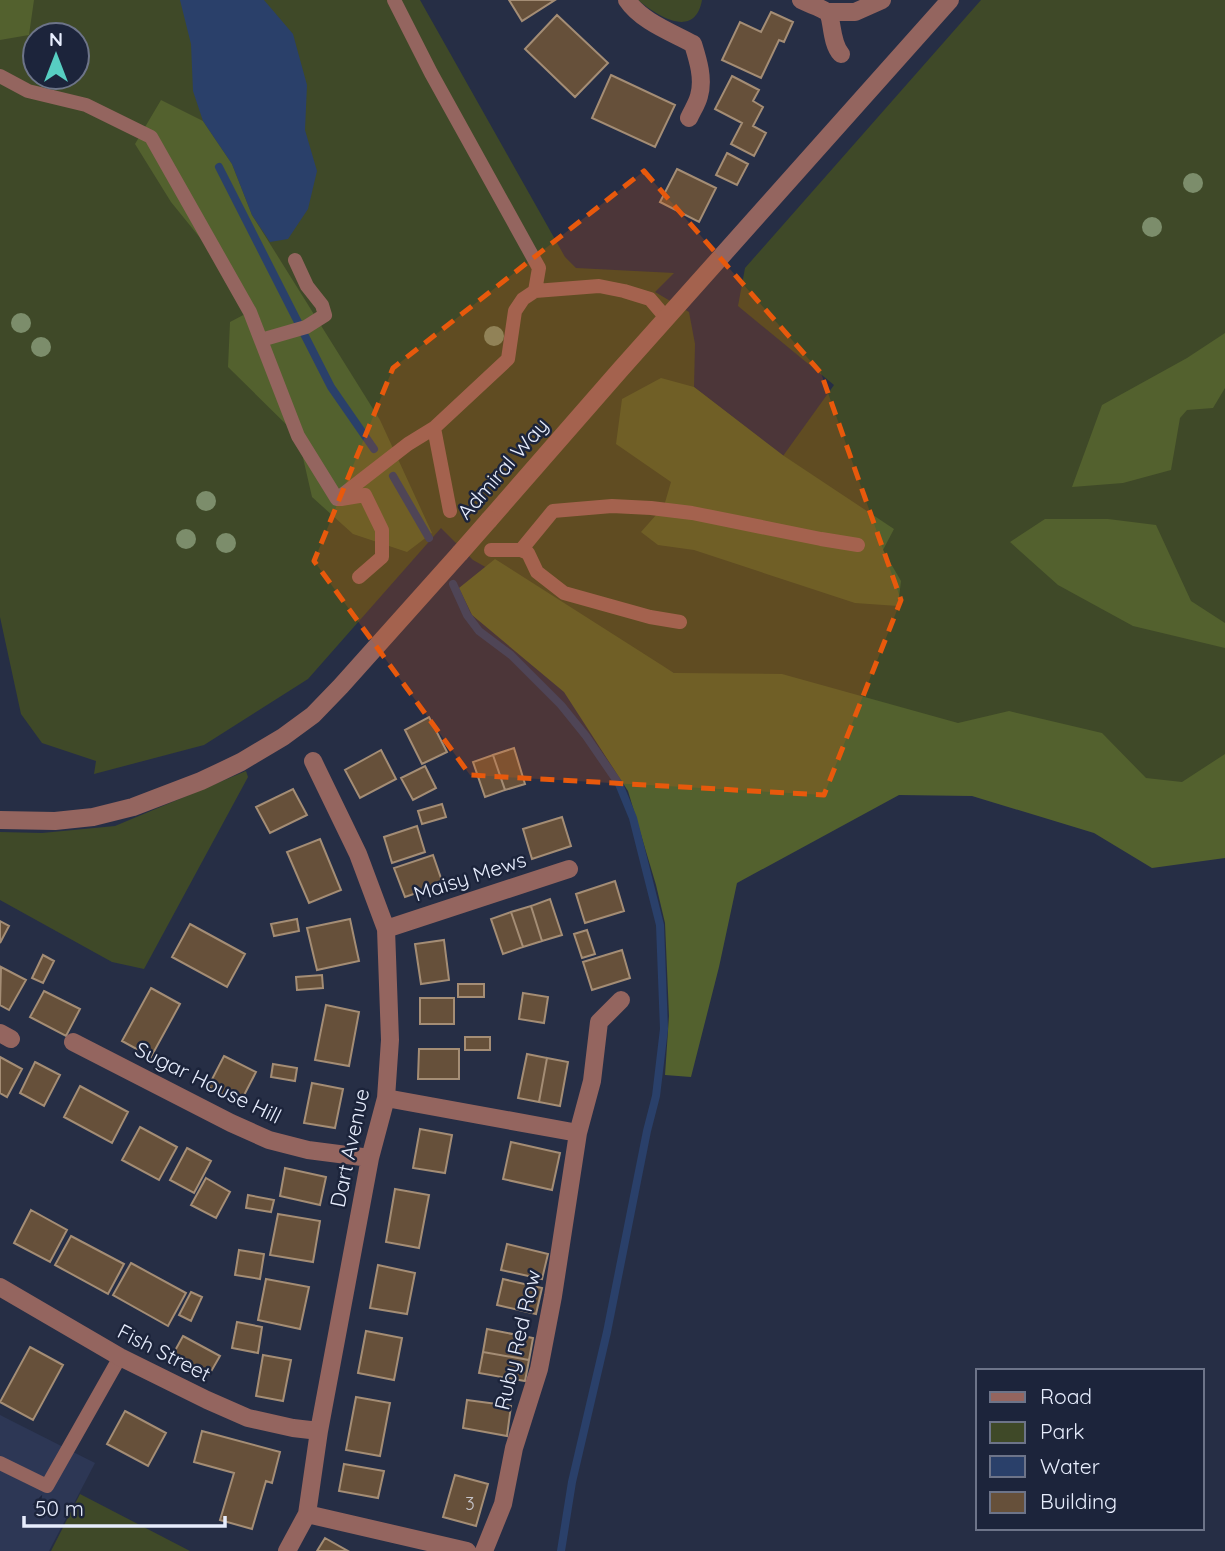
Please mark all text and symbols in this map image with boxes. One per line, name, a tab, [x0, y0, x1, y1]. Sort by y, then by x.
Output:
north arrow	[21, 21, 91, 91]
text: N	[49, 27, 63, 51]
street label: Admiral Way	[451, 412, 553, 524]
street label: Maisy Mews	[410, 846, 529, 906]
street label: Sugar House Hill	[131, 1035, 286, 1129]
street label: Dart Avenue	[324, 1086, 374, 1209]
street label: Ruby Red Row	[488, 1267, 546, 1412]
street label: Fish Street	[113, 1318, 215, 1387]
legend	[976, 1369, 1204, 1530]
text: Road	[1040, 1383, 1092, 1409]
text: Park	[1040, 1418, 1084, 1444]
text: Water	[1040, 1453, 1100, 1479]
scale bar	[24, 1484, 226, 1528]
text: Building	[1040, 1488, 1117, 1514]
house number: 3	[465, 1492, 475, 1515]
text: 50 m	[35, 1495, 84, 1521]

